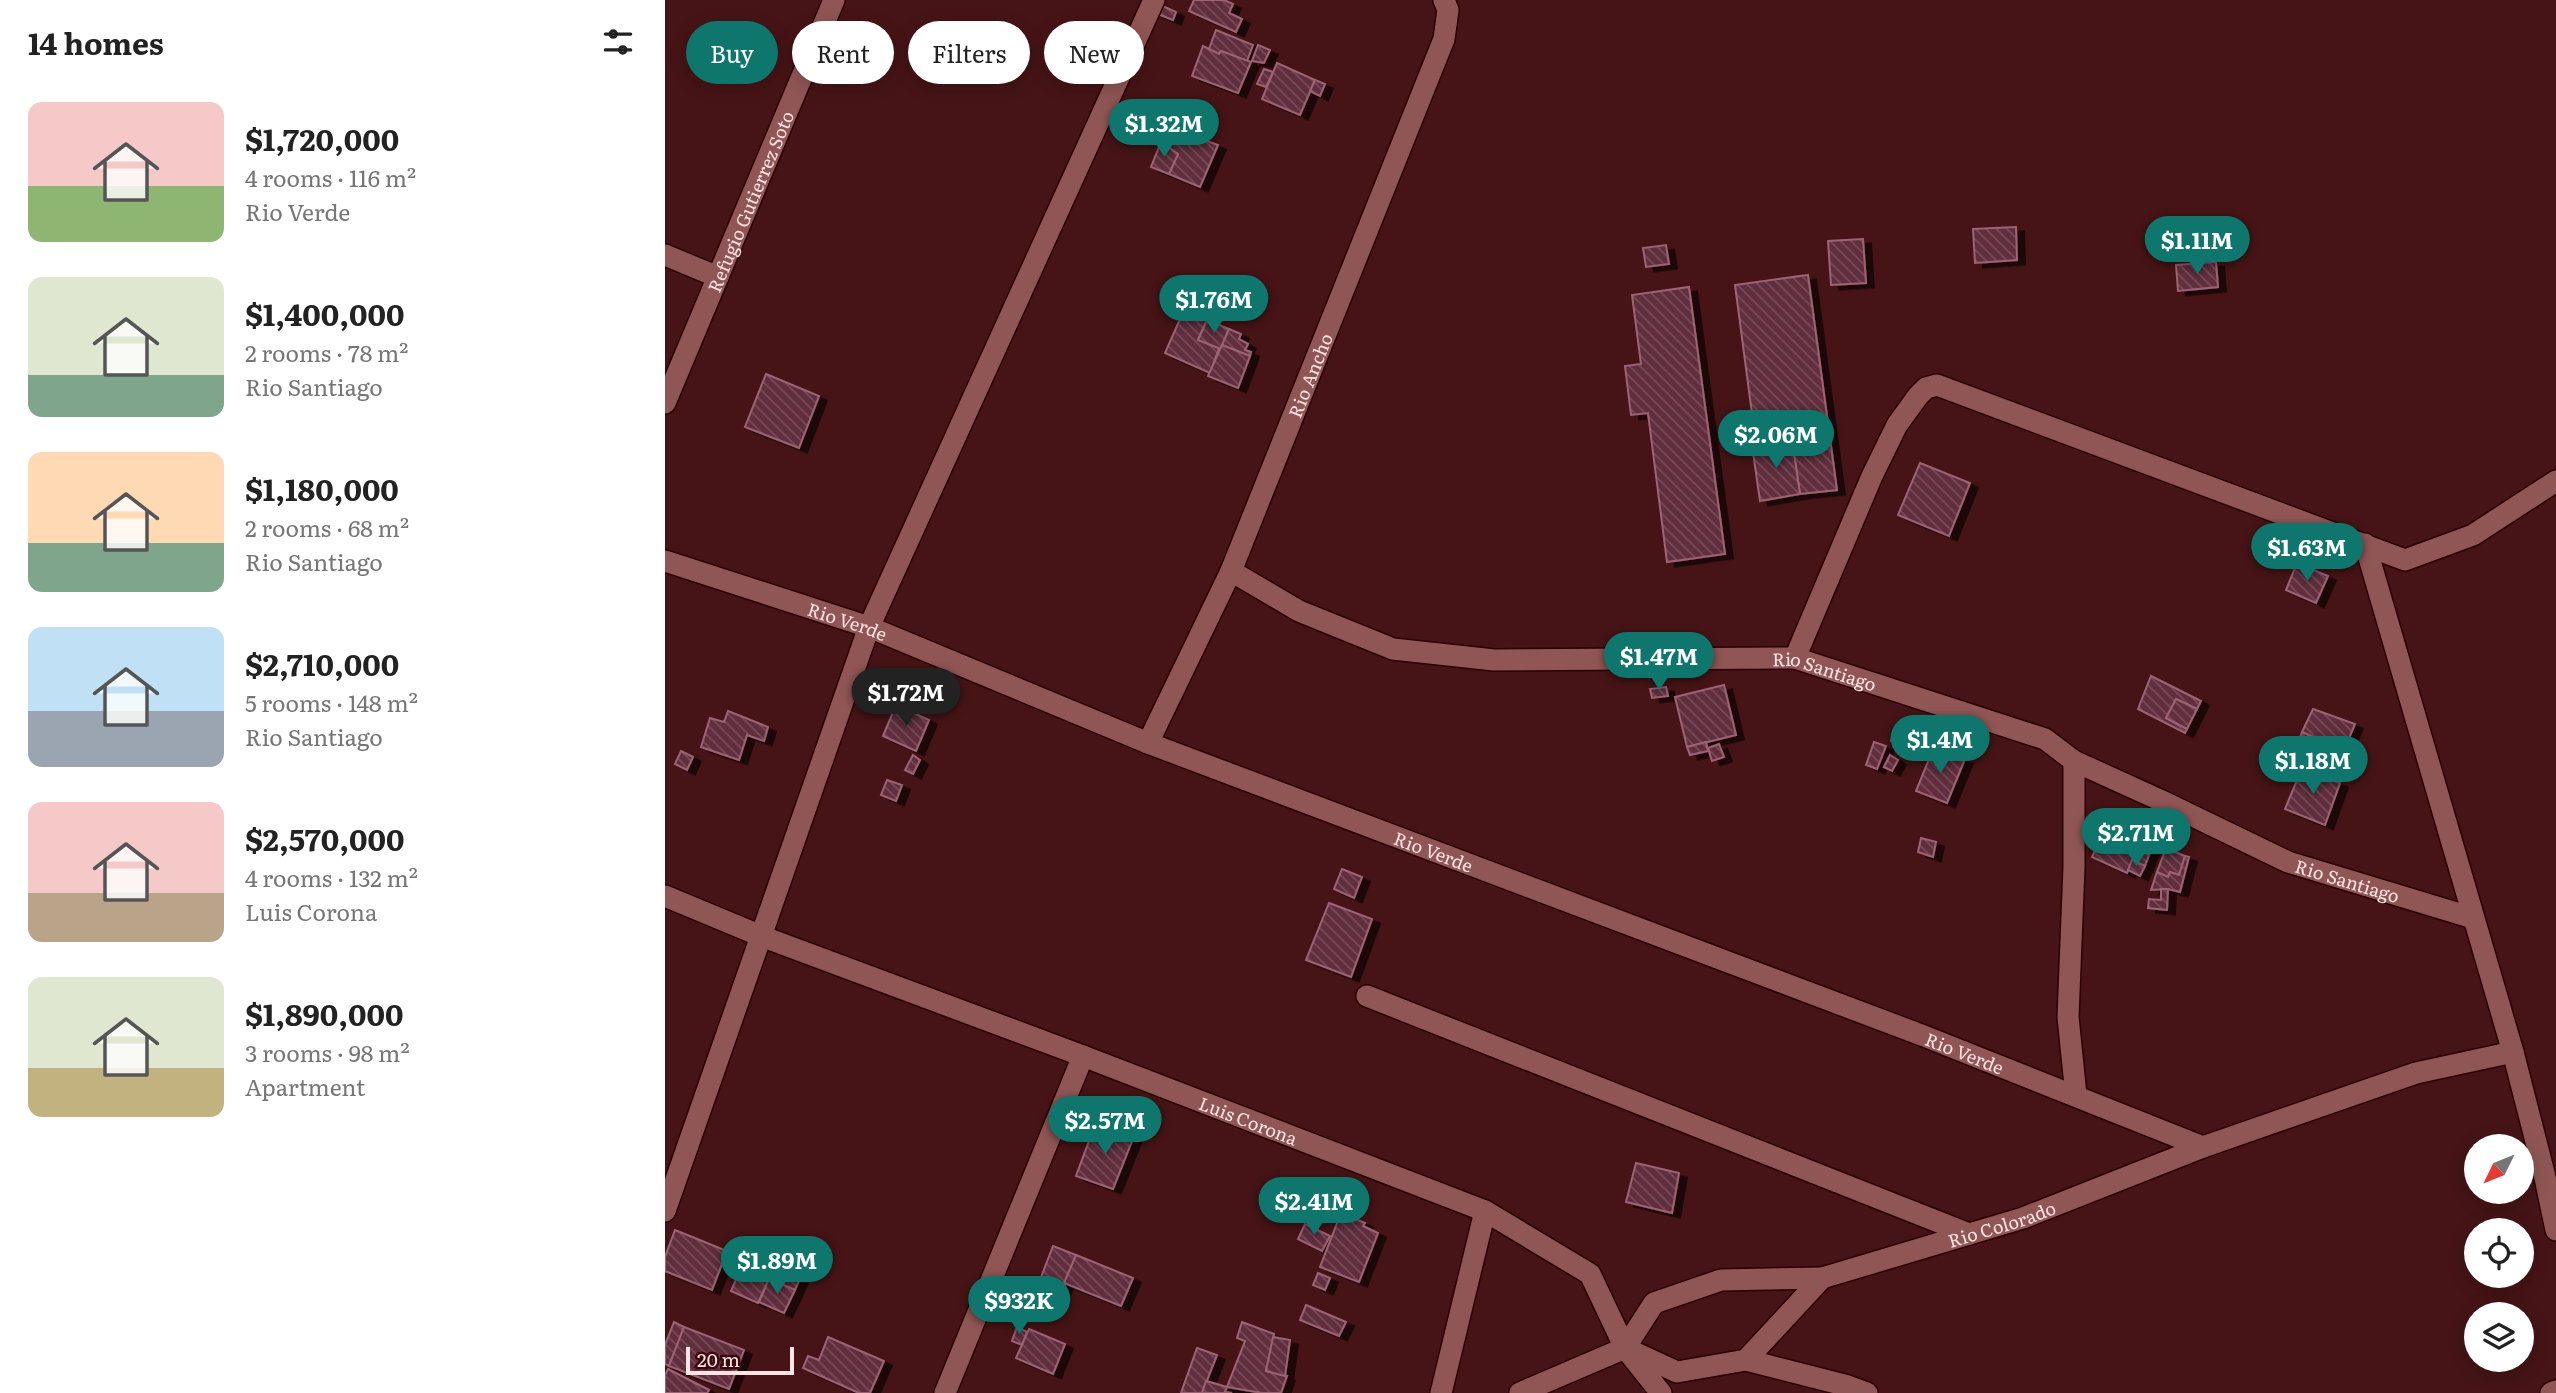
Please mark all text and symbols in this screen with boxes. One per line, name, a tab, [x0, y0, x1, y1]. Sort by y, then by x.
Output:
text: 14 homes	[28, 20, 164, 64]
chip: Buy	[686, 21, 778, 84]
chip: Rent	[792, 21, 894, 84]
chip: Filters	[908, 21, 1030, 84]
chip: New	[1044, 21, 1144, 84]
icon: filters	[599, 23, 637, 61]
pin: $1.32M	[1107, 100, 1221, 159]
text: $1.32M	[1125, 105, 1203, 139]
street label: Refugio Gutierrez Soto	[700, 106, 800, 296]
text: $1,720,000	[245, 116, 399, 160]
icon: home	[84, 130, 168, 214]
text: 4 rooms · 116 m²	[245, 160, 416, 194]
text: Rio Verde	[245, 194, 350, 228]
pin: $1.11M	[2140, 216, 2254, 276]
text: $1.11M	[2161, 222, 2233, 256]
pin: $1.76M	[1157, 276, 1271, 335]
text: $1.76M	[1175, 281, 1253, 315]
text: $1,400,000	[245, 291, 404, 335]
icon: home	[84, 305, 168, 389]
street label: Rio Ancho	[1280, 329, 1339, 421]
text: 2 rooms · 78 m²	[245, 335, 408, 369]
text: Rio Santiago	[245, 369, 383, 403]
pin: $2.06M	[1719, 410, 1833, 470]
text: $2.06M	[1734, 416, 1818, 450]
text: $1,180,000	[245, 466, 399, 510]
icon: home	[84, 480, 168, 564]
text: 2 rooms · 68 m²	[245, 510, 409, 544]
pin: $1.63M	[2250, 524, 2364, 583]
text: $1.63M	[2267, 529, 2347, 563]
text: Rio Santiago	[245, 544, 383, 578]
street label: Rio Verde	[804, 595, 892, 647]
pin: $1.47M	[1602, 632, 1716, 692]
text: $1.47M	[1620, 638, 1698, 672]
text: $2,710,000	[245, 641, 399, 685]
street label: Rio Santiago	[1772, 644, 1880, 697]
icon: home	[84, 655, 168, 739]
pin: $1.72M	[849, 668, 963, 728]
text: $1.72M	[868, 674, 944, 708]
text: 5 rooms · 148 m²	[245, 685, 418, 719]
pin: $1.4M	[1891, 716, 1989, 775]
text: Rio Santiago	[245, 719, 383, 753]
text: $1.4M	[1907, 721, 1973, 755]
pin: $1.18M	[2256, 736, 2370, 796]
text: $1.18M	[2275, 742, 2351, 776]
pin: $2.71M	[2079, 808, 2193, 868]
text: $2.71M	[2098, 814, 2174, 848]
text: $2,570,000	[245, 816, 404, 860]
street label: Rio Verde	[1390, 824, 1477, 878]
icon: home	[84, 830, 168, 914]
street label: Rio Santiago	[2292, 851, 2403, 909]
text: 4 rooms · 132 m²	[245, 860, 418, 894]
text: Luis Corona	[245, 894, 377, 928]
text: $1,890,000	[245, 991, 404, 1035]
icon: home	[84, 1005, 168, 1089]
street label: Rio Verde	[1922, 1024, 2008, 1080]
text: 3 rooms · 98 m²	[245, 1035, 410, 1069]
text: Apartment	[245, 1069, 365, 1103]
street label: Luis Corona	[1195, 1089, 1302, 1151]
pin: $2.57M	[1048, 1096, 1162, 1156]
text: $2.57M	[1065, 1102, 1145, 1136]
north arrow	[2464, 1134, 2534, 1204]
map controls	[2464, 1134, 2534, 1372]
pin: $2.41M	[1257, 1178, 1371, 1237]
text: $2.41M	[1274, 1183, 1354, 1217]
street label: Rio Colorado	[1944, 1193, 2059, 1253]
button: locate	[2464, 1218, 2534, 1288]
pin: $1.89M	[720, 1236, 834, 1296]
text: $1.89M	[737, 1242, 817, 1276]
pin: $932K	[970, 1276, 1068, 1336]
text: $932K	[984, 1282, 1054, 1316]
button: layers	[2464, 1302, 2534, 1372]
scale bar	[686, 1344, 795, 1376]
text: 20 m	[697, 1345, 740, 1373]

